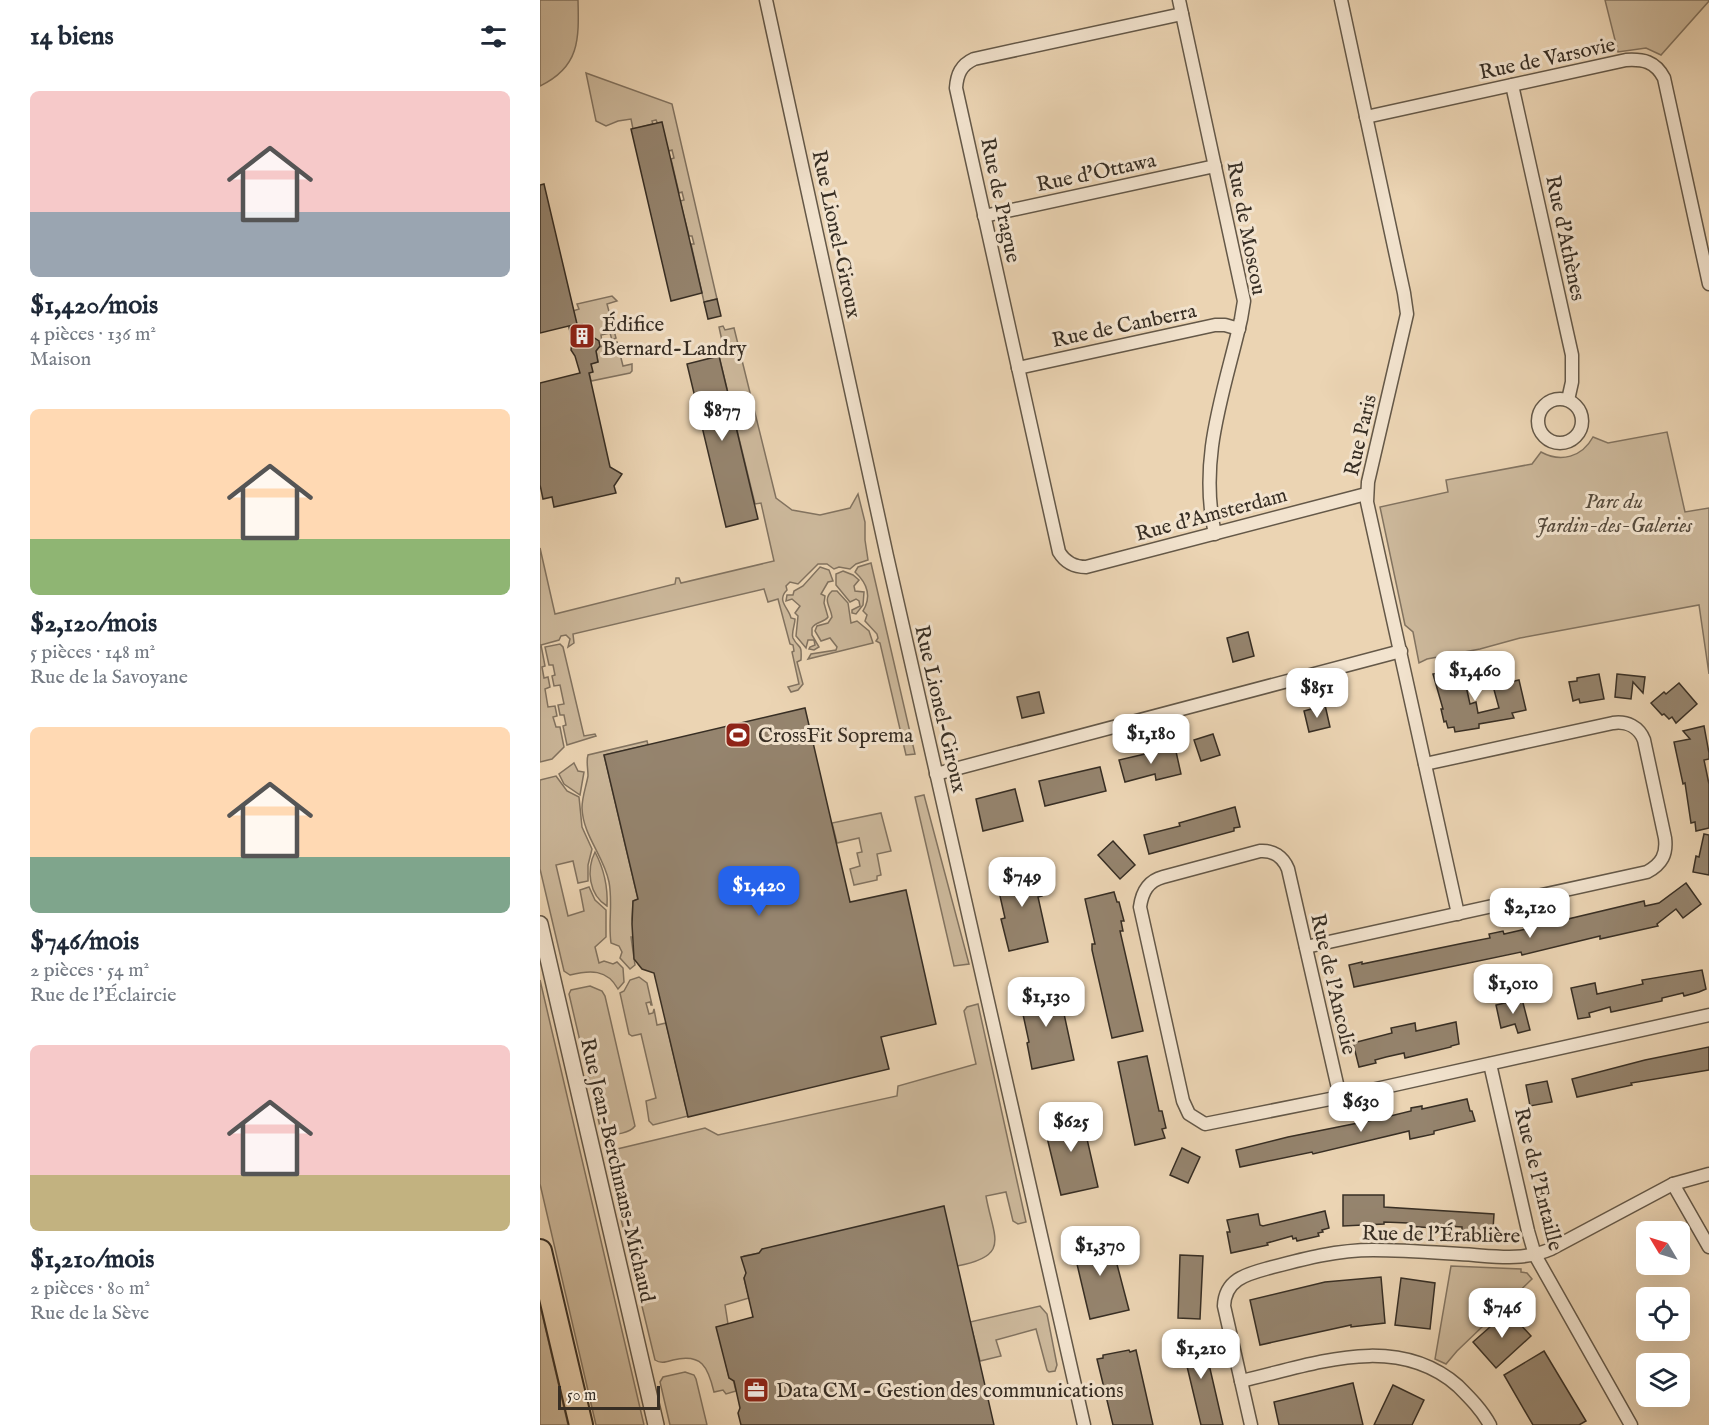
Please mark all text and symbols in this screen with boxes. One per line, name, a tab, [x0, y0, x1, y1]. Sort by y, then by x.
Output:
text: 14 biens	[30, 20, 114, 53]
icon: filters	[477, 20, 510, 53]
street label: Rue de Varsovie	[1477, 32, 1618, 87]
icon: home	[216, 130, 324, 238]
street label: Rue de Prague	[973, 135, 1026, 266]
street label: Rue d'Ottawa	[1034, 147, 1159, 199]
street label: Rue Lionel-Giroux	[805, 148, 867, 321]
street label: Rue de Moscou	[1219, 159, 1272, 298]
street label: Rue d'Athènes	[1538, 173, 1591, 303]
text: $1,420/mois	[30, 289, 158, 322]
street label: Rue de Canberra	[1050, 298, 1200, 355]
place label: Édifice Bernard-Landry	[602, 311, 747, 363]
building icon: Édifice Bernard-Landry	[567, 321, 597, 351]
text: 4 pièces · 136 m²	[30, 322, 156, 347]
text: Maison	[30, 347, 91, 372]
pin: $877	[686, 391, 758, 442]
street label: Rue Paris	[1339, 392, 1384, 479]
text: $877	[703, 398, 741, 423]
icon: home	[216, 448, 324, 556]
street label: Rue d'Amsterdam	[1133, 482, 1290, 549]
park label: Parc du Jardin-des-Galeries	[1536, 489, 1693, 540]
text: $2,120/mois	[30, 607, 157, 640]
street label: Rue Lionel-Giroux	[907, 623, 972, 796]
text: 5 pièces · 148 m²	[30, 640, 155, 665]
pin: $1,460	[1426, 651, 1524, 702]
text: $1,460	[1449, 658, 1501, 683]
text: Rue de la Savoyane	[30, 665, 188, 690]
pin: $851	[1281, 668, 1353, 719]
text: $851	[1300, 675, 1334, 700]
pin: $1,180	[1102, 714, 1200, 765]
sports icon: CrossFit Soprema	[723, 720, 753, 750]
text: $1,180	[1127, 721, 1175, 746]
place label: CrossFit Soprema	[758, 723, 914, 750]
icon: home	[216, 766, 324, 874]
pin: $749	[986, 857, 1058, 908]
text: $749	[1003, 864, 1041, 889]
pin: $1,420	[710, 866, 808, 917]
text: $1,420	[732, 873, 786, 898]
pin: $2,120	[1481, 888, 1579, 939]
text: $2,120	[1504, 895, 1556, 920]
street label: Rue de l'Ancolie	[1303, 911, 1362, 1058]
text: $746/mois	[30, 925, 139, 958]
text: 2 pièces · 54 m²	[30, 958, 149, 983]
pin: $1,010	[1464, 964, 1562, 1015]
text: $1,010	[1488, 971, 1538, 996]
pin: $1,130	[997, 977, 1095, 1028]
text: Rue de l'Éclaircie	[30, 983, 176, 1008]
text: $1,130	[1022, 984, 1070, 1009]
street label: Rue Jean-Berchmans-Michaud	[573, 1036, 660, 1306]
pin: $630	[1325, 1082, 1397, 1133]
icon: home	[216, 1084, 324, 1192]
text: $630	[1343, 1089, 1379, 1114]
pin: $625	[1035, 1102, 1107, 1153]
street label: Rue de l'Entaille	[1507, 1105, 1568, 1254]
text: $625	[1053, 1109, 1089, 1134]
street label: Rue de l'Érablière	[1361, 1220, 1521, 1250]
north arrow	[1636, 1221, 1690, 1275]
map controls	[1636, 1221, 1690, 1407]
pin: $1,370	[1051, 1226, 1149, 1277]
text: $1,370	[1075, 1233, 1125, 1258]
text: $1,210/mois	[30, 1243, 154, 1276]
text: 2 pièces · 80 m²	[30, 1276, 150, 1301]
button: locate	[1636, 1287, 1690, 1341]
pin: $746	[1466, 1288, 1538, 1339]
text: $746	[1483, 1295, 1521, 1320]
text: Rue de la Sève	[30, 1301, 149, 1326]
pin: $1,210	[1152, 1329, 1250, 1380]
text: $1,210	[1176, 1336, 1226, 1361]
button: layers	[1636, 1353, 1690, 1407]
office icon: Data CM - Gestion des communications	[741, 1375, 771, 1405]
place label: Data CM - Gestion des communications	[776, 1378, 1124, 1405]
scale bar	[558, 1383, 660, 1410]
text: 50 m	[567, 1386, 596, 1406]

